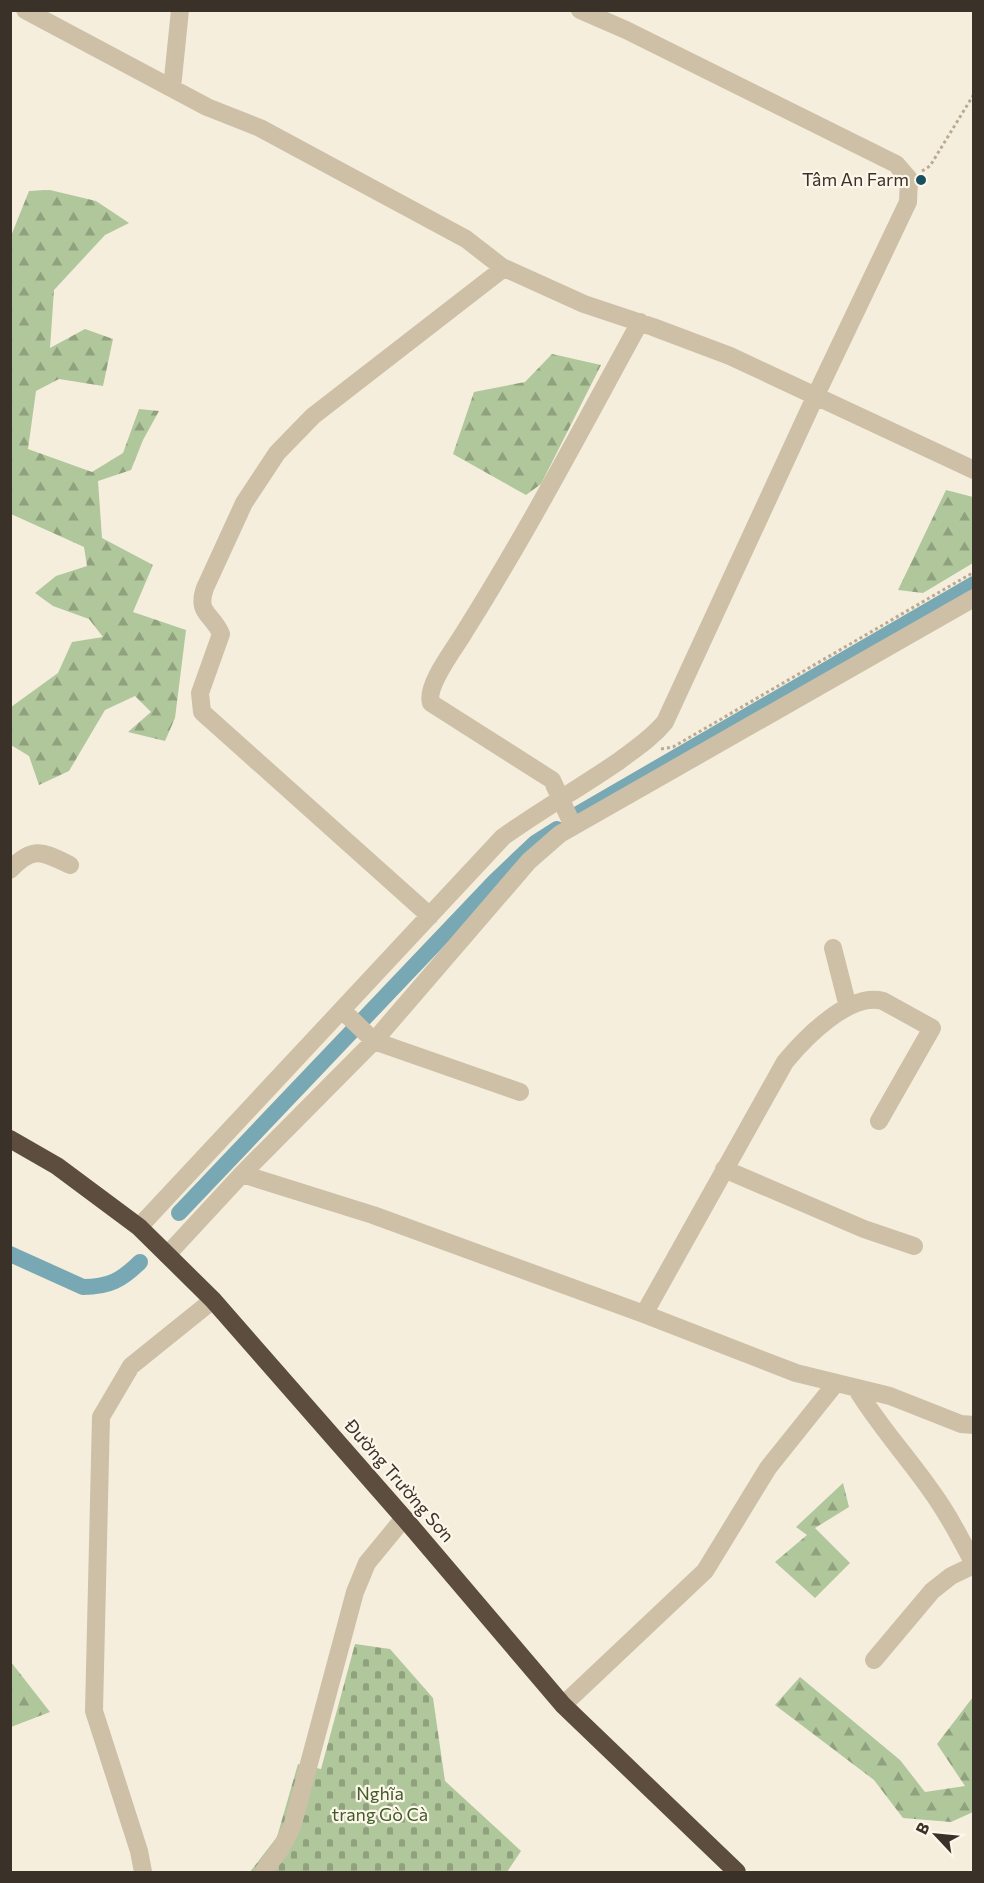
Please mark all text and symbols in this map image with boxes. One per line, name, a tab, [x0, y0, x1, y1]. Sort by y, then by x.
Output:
place label: Tâm An Farm	[802, 168, 909, 190]
marker: Tâm An Farm	[914, 173, 928, 187]
street label: Đường Trường Sơn	[340, 1414, 459, 1546]
park label: Nghĩa trang Gò Cà	[332, 1782, 428, 1825]
north arrow	[906, 1805, 966, 1865]
text: B	[911, 1819, 933, 1837]

